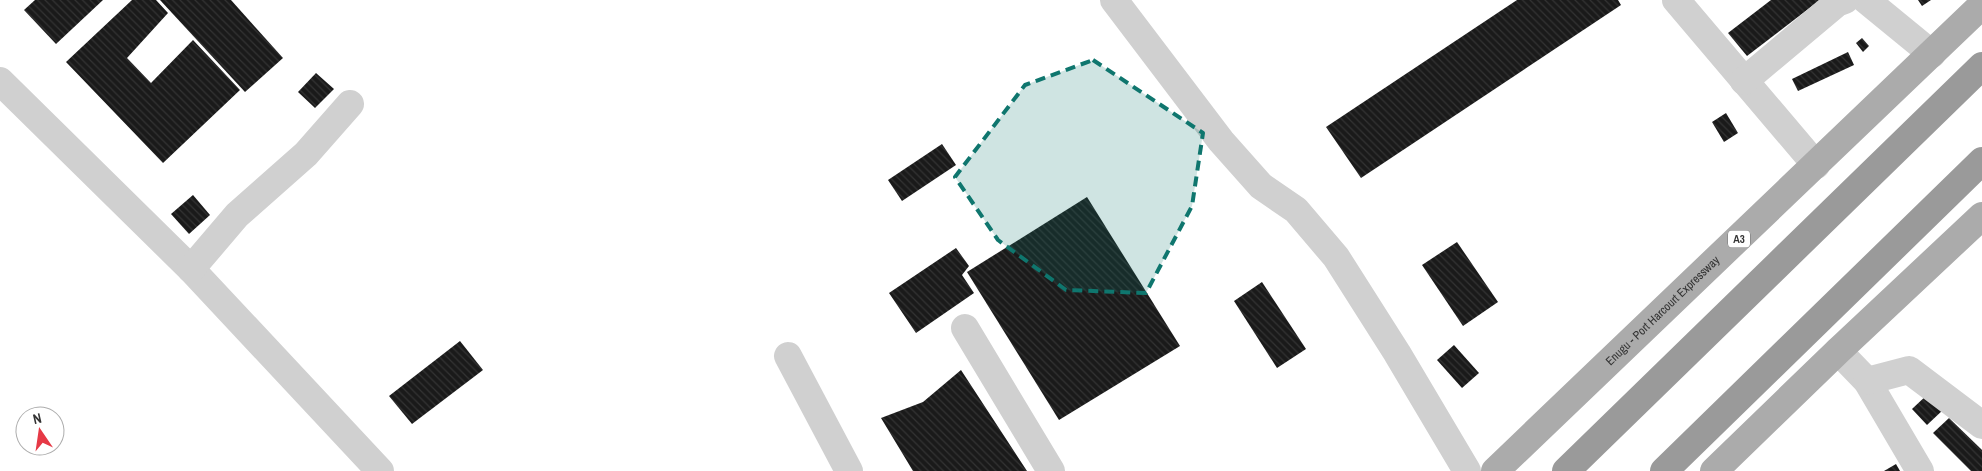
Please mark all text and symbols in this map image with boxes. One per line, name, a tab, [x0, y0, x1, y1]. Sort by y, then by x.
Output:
road number: A3	[1728, 230, 1750, 248]
street label: Enugu - Port Harcourt Expressway	[1602, 252, 1723, 369]
north arrow	[15, 406, 65, 456]
text: N	[31, 409, 43, 428]

